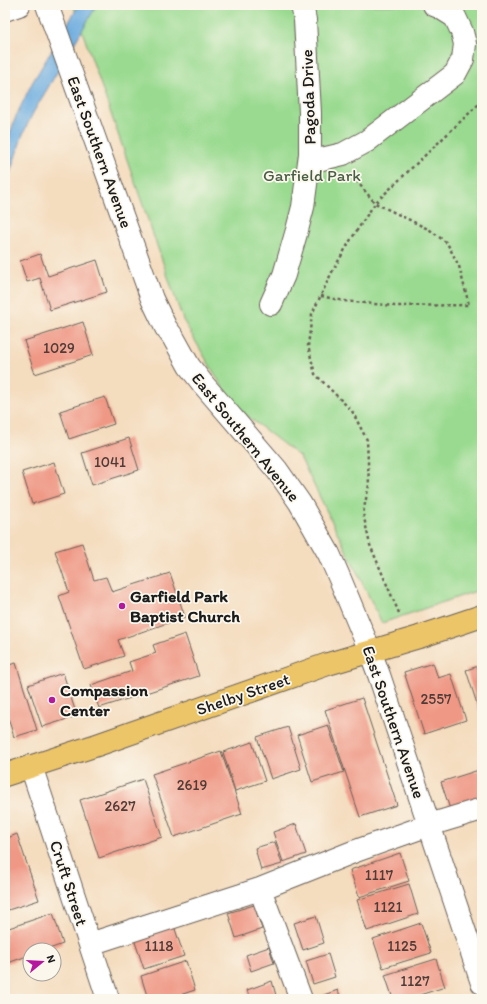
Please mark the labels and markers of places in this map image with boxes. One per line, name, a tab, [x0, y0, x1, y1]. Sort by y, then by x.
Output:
place label: Garfield Park Baptist Church	[130, 586, 240, 627]
marker: Garfield Park Baptist Church	[117, 601, 127, 611]
place label: Compassion Center	[60, 680, 149, 720]
marker: Compassion Center	[47, 695, 57, 705]

